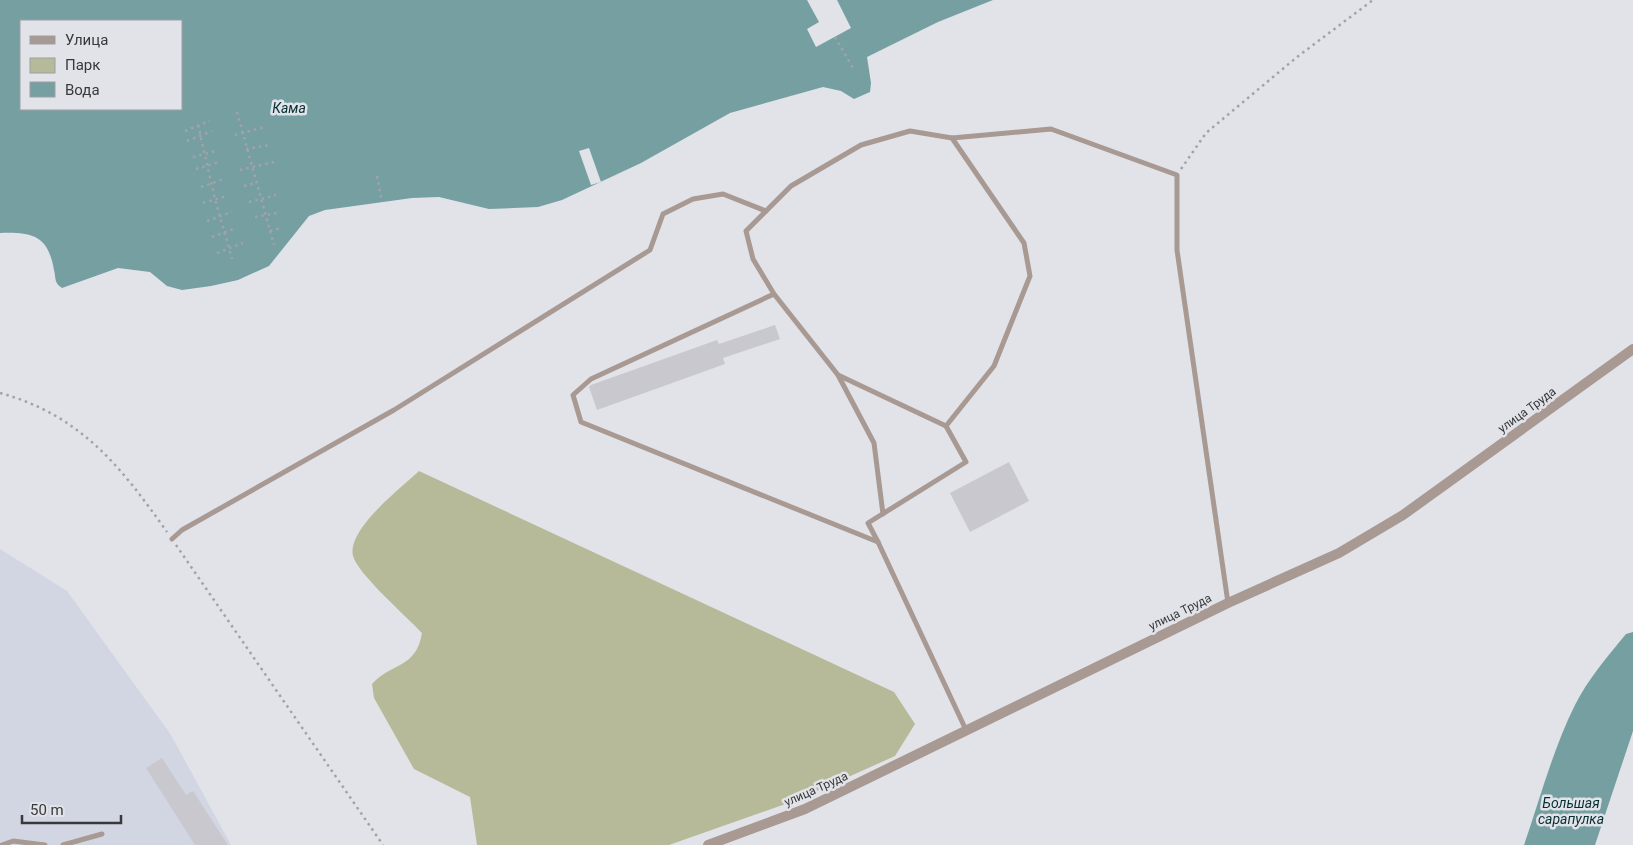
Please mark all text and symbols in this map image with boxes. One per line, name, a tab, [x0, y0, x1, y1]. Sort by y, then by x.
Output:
legend	[20, 20, 182, 110]
text: Улица	[65, 31, 108, 49]
text: Парк	[65, 56, 100, 74]
text: Вода	[65, 81, 100, 99]
water label: Кама	[272, 100, 306, 116]
street label: улица Труда	[1495, 384, 1559, 436]
street label: улица Труда	[1146, 591, 1214, 633]
street label: улица Труда	[782, 769, 850, 809]
scale bar	[22, 792, 121, 824]
water label: Большая сарапулка	[1538, 795, 1604, 827]
text: 50 m	[30, 801, 64, 819]

